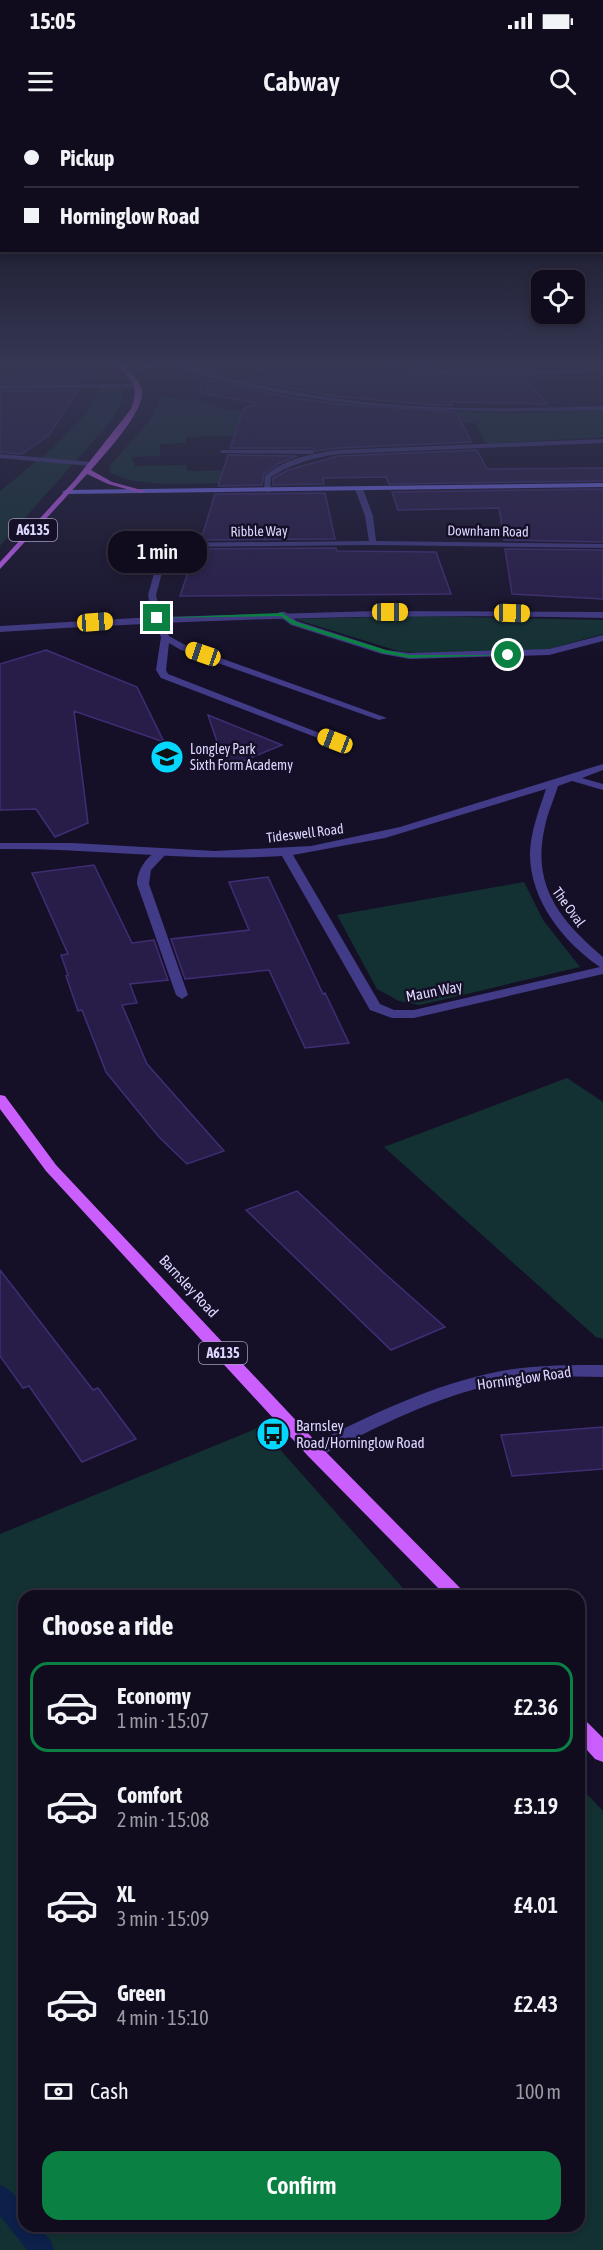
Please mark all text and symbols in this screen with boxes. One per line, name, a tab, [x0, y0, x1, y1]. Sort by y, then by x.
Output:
text: 15:05	[30, 8, 76, 34]
icon: menu	[24, 65, 57, 98]
icon: search	[546, 65, 579, 98]
text: Cabway	[263, 66, 340, 97]
text: Pickup	[60, 145, 115, 171]
text: Horninglow Road	[60, 203, 199, 229]
map controls	[531, 270, 585, 324]
button: locate	[531, 270, 585, 324]
road number: A6135	[9, 519, 57, 541]
street label: Ribble Way	[230, 522, 288, 539]
street label: Downham Road	[447, 522, 529, 540]
callout: 1 min	[108, 531, 207, 573]
text: 1 min	[137, 540, 178, 563]
car	[372, 603, 408, 621]
route end	[143, 604, 170, 631]
car	[494, 604, 530, 622]
car	[76, 612, 114, 632]
car	[183, 640, 223, 668]
route start	[494, 641, 521, 668]
car	[315, 726, 355, 756]
school or university icon: Longley Park Sixth Form Academy	[149, 739, 185, 775]
place label: Longley Park Sixth Form Academy	[190, 741, 293, 773]
street label: Tideswell Road	[265, 820, 345, 846]
street label: The Oval	[549, 884, 589, 930]
street label: Maun Way	[404, 977, 464, 1005]
street label: Barnsley Road	[156, 1252, 222, 1320]
road number: A6135	[199, 1342, 247, 1364]
street label: Horninglow Road	[476, 1363, 572, 1393]
bus stop icon: Barnsley Road/Horninglow Road	[255, 1416, 291, 1452]
place label: Barnsley Road/Horninglow Road	[296, 1417, 425, 1451]
text: Choose a ride	[42, 1610, 174, 1641]
icon: car	[45, 1680, 99, 1734]
text: Economy	[117, 1683, 191, 1709]
text: £2.36	[514, 1694, 558, 1720]
text: 1 min · 15:07	[117, 1709, 209, 1732]
icon: car	[45, 1779, 99, 1833]
text: Comfort	[117, 1782, 182, 1808]
text: £3.19	[514, 1793, 558, 1819]
text: 2 min · 15:08	[117, 1808, 209, 1831]
icon: car	[45, 1878, 99, 1932]
text: XL	[117, 1881, 135, 1907]
text: £4.01	[514, 1892, 558, 1918]
text: 3 min · 15:09	[117, 1907, 209, 1930]
icon: car	[45, 1977, 99, 2031]
text: Green	[117, 1980, 166, 2006]
text: £2.43	[514, 1991, 558, 2017]
text: 4 min · 15:10	[117, 2006, 209, 2029]
icon: cash	[42, 2075, 75, 2108]
text: Cash	[90, 2078, 129, 2104]
text: 100 m	[516, 2080, 561, 2103]
button: Confirm	[42, 2151, 561, 2220]

